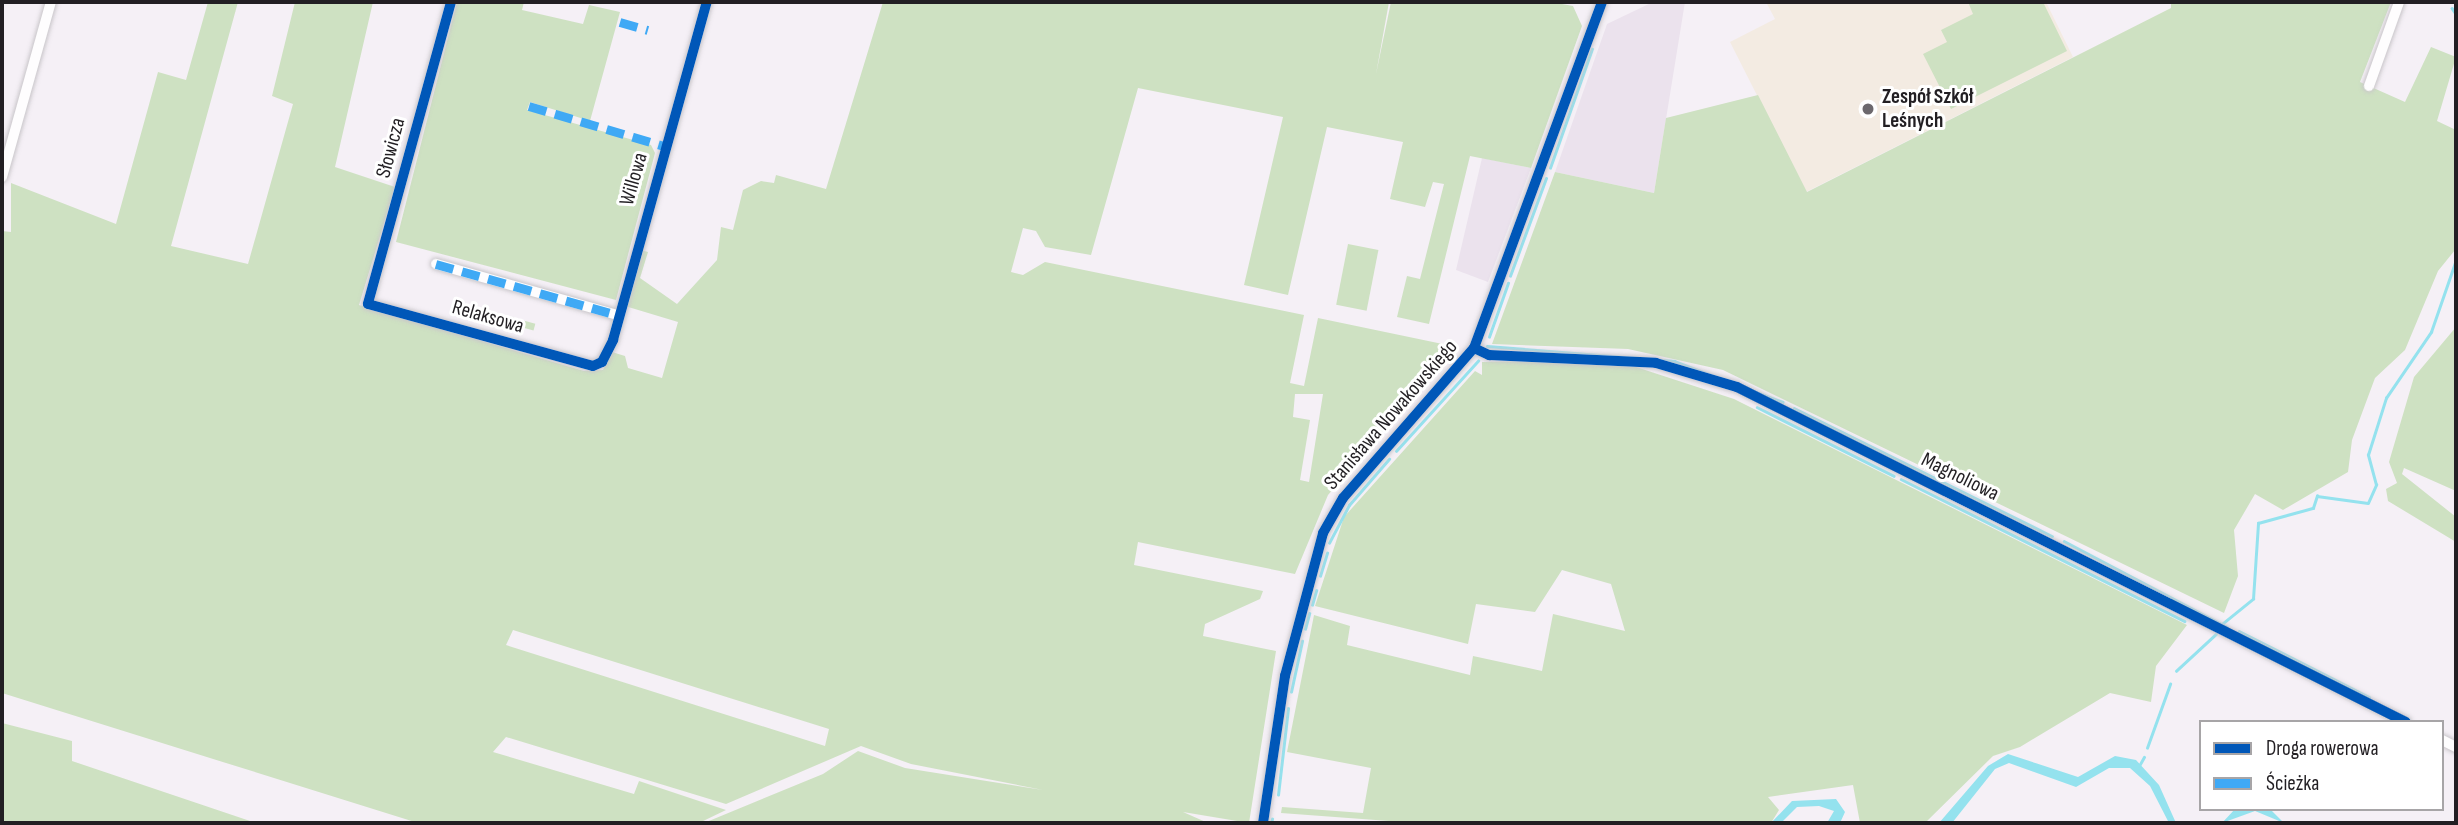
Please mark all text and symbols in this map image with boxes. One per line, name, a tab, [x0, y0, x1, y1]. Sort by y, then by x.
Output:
place label: Zespół Szkół Leśnych	[1882, 84, 1973, 134]
marker: Zespół Szkół Leśnych	[1860, 101, 1876, 117]
street label: Słowicza	[371, 115, 411, 181]
street label: Willowa	[614, 150, 654, 208]
street label: Relaksowa	[449, 295, 527, 339]
street label: Stanisława Nowakowskiego	[1319, 335, 1463, 495]
street label: Magnoliowa	[1917, 447, 2003, 507]
legend	[2199, 720, 2444, 811]
text: Droga rowerowa	[2266, 736, 2379, 761]
text: Ścieżka	[2266, 771, 2319, 796]

